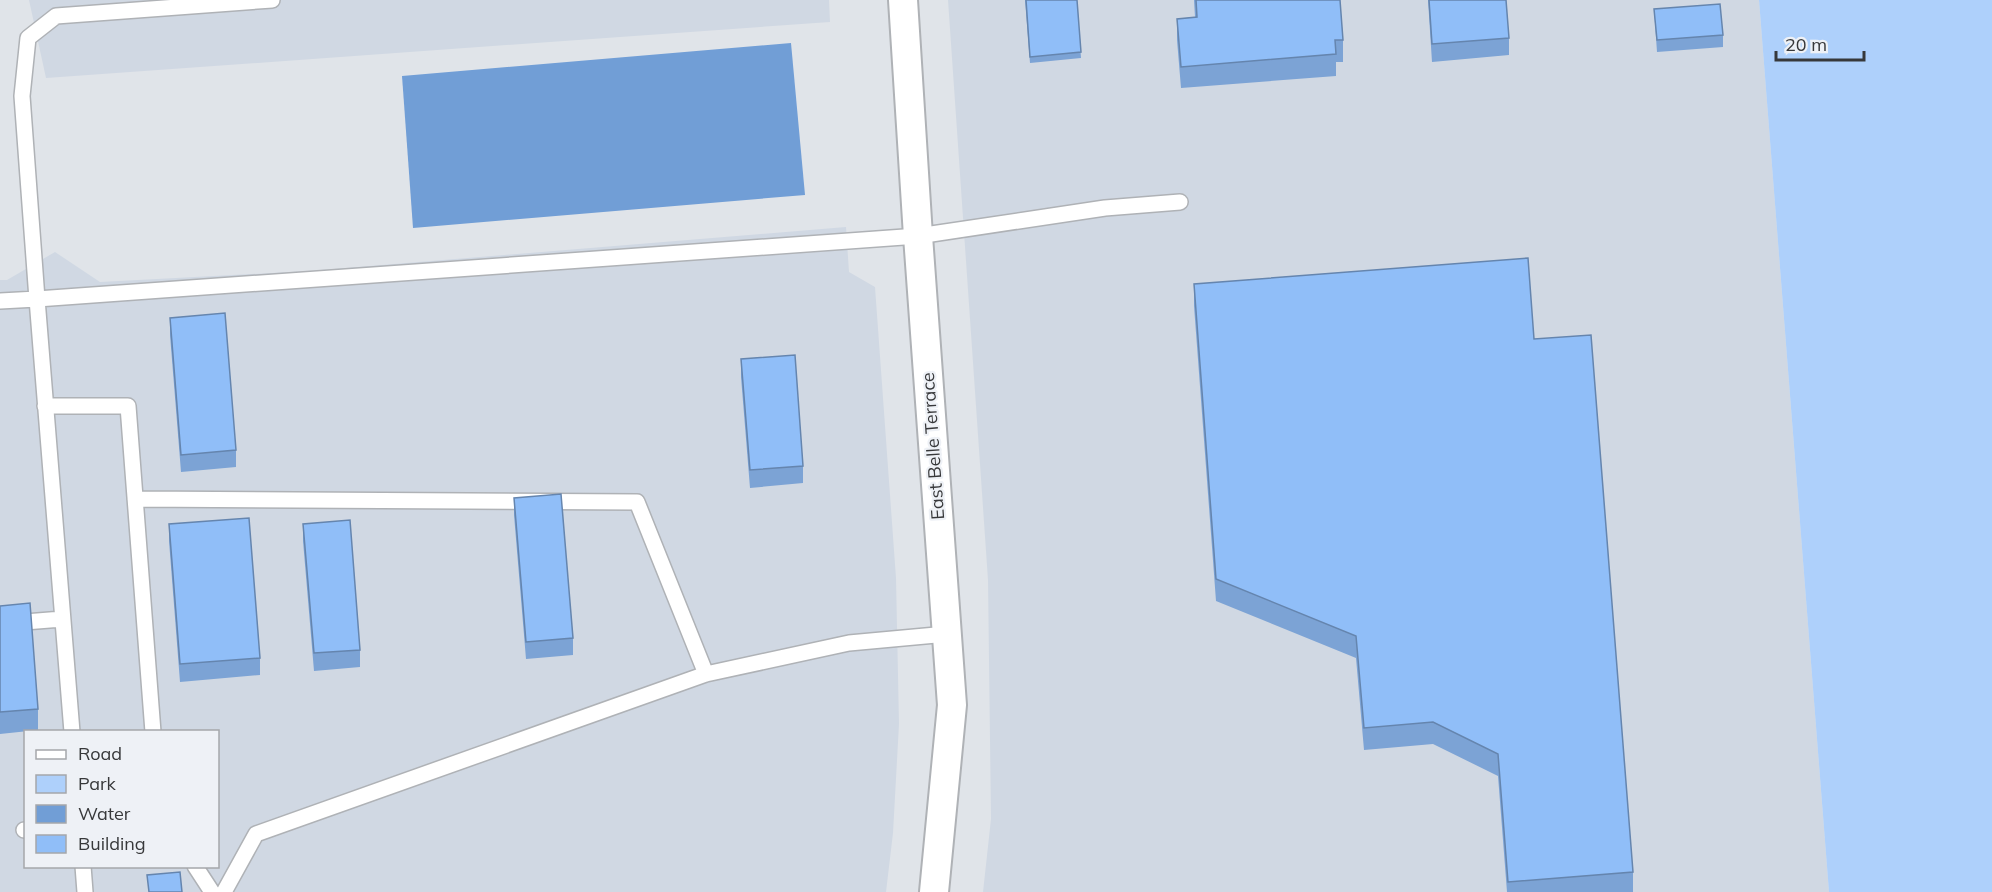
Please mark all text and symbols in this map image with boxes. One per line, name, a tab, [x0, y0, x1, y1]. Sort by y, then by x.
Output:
scale bar	[1776, 24, 1864, 62]
text: 20 m	[1785, 33, 1827, 56]
street label: East Belle Terrace	[916, 372, 949, 521]
legend	[24, 730, 219, 868]
text: Road	[78, 742, 122, 765]
text: Park	[78, 772, 117, 795]
text: Water	[78, 802, 131, 825]
text: Building	[78, 832, 146, 855]

